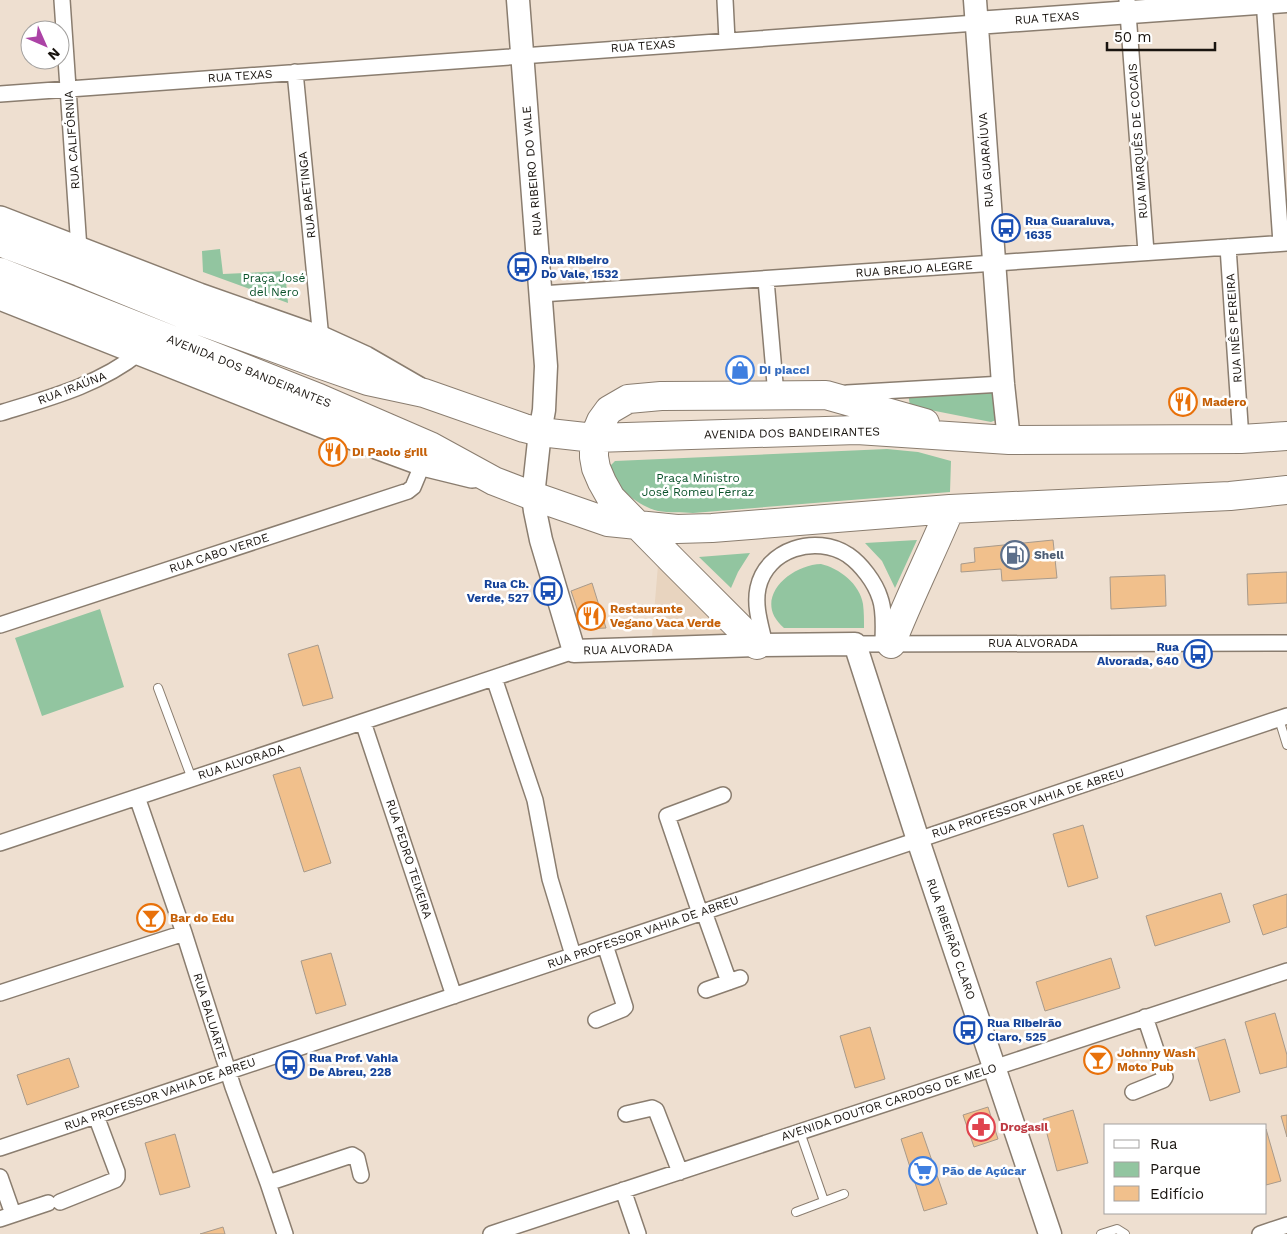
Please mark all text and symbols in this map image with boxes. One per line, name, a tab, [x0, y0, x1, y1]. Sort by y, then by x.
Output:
street label: RUA TEXAS	[1014, 9, 1080, 27]
north arrow	[20, 20, 70, 70]
scale bar	[1107, 20, 1214, 52]
text: 50 m	[1114, 28, 1151, 46]
street label: RUA TEXAS	[610, 37, 676, 55]
text: N	[45, 45, 64, 64]
street label: RUA MARQUÊS DE COCAIS	[1126, 63, 1150, 219]
street label: RUA TEXAS	[207, 67, 273, 85]
street label: RUA CALIFÓRNIA	[62, 90, 82, 190]
street label: RUA RIBEIRO DO VALE	[519, 105, 545, 237]
street label: RUA GUARAÍUVA	[976, 112, 996, 208]
street label: RUA BAETINGA	[295, 151, 319, 239]
bus stop icon: Rua Guaraiuva, 1635	[991, 213, 1021, 243]
place label: Rua Guaraiuva, 1635	[1025, 214, 1114, 242]
bus stop icon: Rua Ribeiro Do Vale, 1532	[507, 252, 537, 282]
place label: Rua Ribeiro Do Vale, 1532	[541, 253, 618, 281]
street label: RUA BREJO ALEGRE	[855, 258, 973, 280]
park label: Praça José del Nero	[242, 271, 306, 299]
street label: RUA INÊS PEREIRA	[1223, 273, 1245, 383]
street label: AVENIDA DOS BANDEIRANTES	[165, 332, 333, 410]
shop icon: Di piacci	[725, 355, 755, 385]
place label: Di piacci	[759, 363, 810, 377]
street label: RUA IRAÚNA	[36, 369, 108, 407]
restaurant icon: Madero	[1168, 387, 1198, 417]
place label: Madero	[1202, 395, 1247, 409]
street label: AVENIDA DOS BANDEIRANTES	[704, 424, 880, 442]
restaurant icon: Di Paolo grill	[318, 437, 348, 467]
place label: Di Paolo grill	[352, 445, 427, 459]
park label: Praça Ministro José Romeu Ferraz	[642, 471, 754, 499]
street label: RUA CABO VERDE	[167, 530, 271, 576]
fuel station icon: Shell	[1000, 540, 1030, 570]
place label: Shell	[1034, 548, 1064, 562]
bus stop icon: Rua Cb. Verde, 527	[533, 576, 563, 606]
place label: Rua Cb. Verde, 527	[467, 577, 529, 605]
restaurant icon: Restaurante Vegano Vaca Verde	[576, 601, 606, 631]
place label: Restaurante Vegano Vaca Verde	[610, 602, 721, 630]
street label: RUA ALVORADA	[988, 636, 1078, 650]
bus stop icon: Rua Alvorada, 640	[1183, 639, 1213, 669]
street label: RUA ALVORADA	[583, 640, 673, 658]
place label: Rua Alvorada, 640	[1097, 640, 1179, 668]
street label: RUA ALVORADA	[196, 741, 286, 783]
street label: RUA PROFESSOR VAHIA DE ABREU	[930, 765, 1126, 841]
street label: RUA PEDRO TEIXEIRA	[383, 797, 435, 921]
street label: RUA RIBEIRÃO CLARO	[924, 877, 978, 1001]
street label: RUA PROFESSOR VAHIA DE ABREU	[545, 893, 741, 971]
bar icon: Bar do Edu	[136, 903, 166, 933]
place label: Bar do Edu	[170, 911, 234, 925]
street label: RUA BALUARTE	[190, 971, 230, 1061]
bus stop icon: Rua Ribeirão Claro, 525	[953, 1015, 983, 1045]
place label: Rua Ribeirão Claro, 525	[987, 1016, 1062, 1044]
bar icon: Johnny Wash Moto Pub	[1083, 1045, 1113, 1075]
place label: Johnny Wash Moto Pub	[1117, 1046, 1196, 1074]
bus stop icon: Rua Prof. Vahia De Abreu, 228	[275, 1050, 305, 1080]
place label: Rua Prof. Vahia De Abreu, 228	[309, 1051, 398, 1079]
street label: RUA PROFESSOR VAHIA DE ABREU	[62, 1055, 258, 1133]
street label: AVENIDA DOUTOR CARDOSO DE MELO	[779, 1060, 999, 1144]
pharmacy icon: Drogasil	[966, 1112, 996, 1142]
place label: Drogasil	[1000, 1120, 1048, 1134]
legend	[1104, 1124, 1267, 1214]
text: Rua	[1150, 1135, 1178, 1153]
supermarket icon: Pão de Açúcar	[908, 1156, 938, 1186]
text: Parque	[1150, 1160, 1201, 1178]
place label: Pão de Açúcar	[942, 1164, 1027, 1178]
text: Edifício	[1150, 1185, 1204, 1203]

